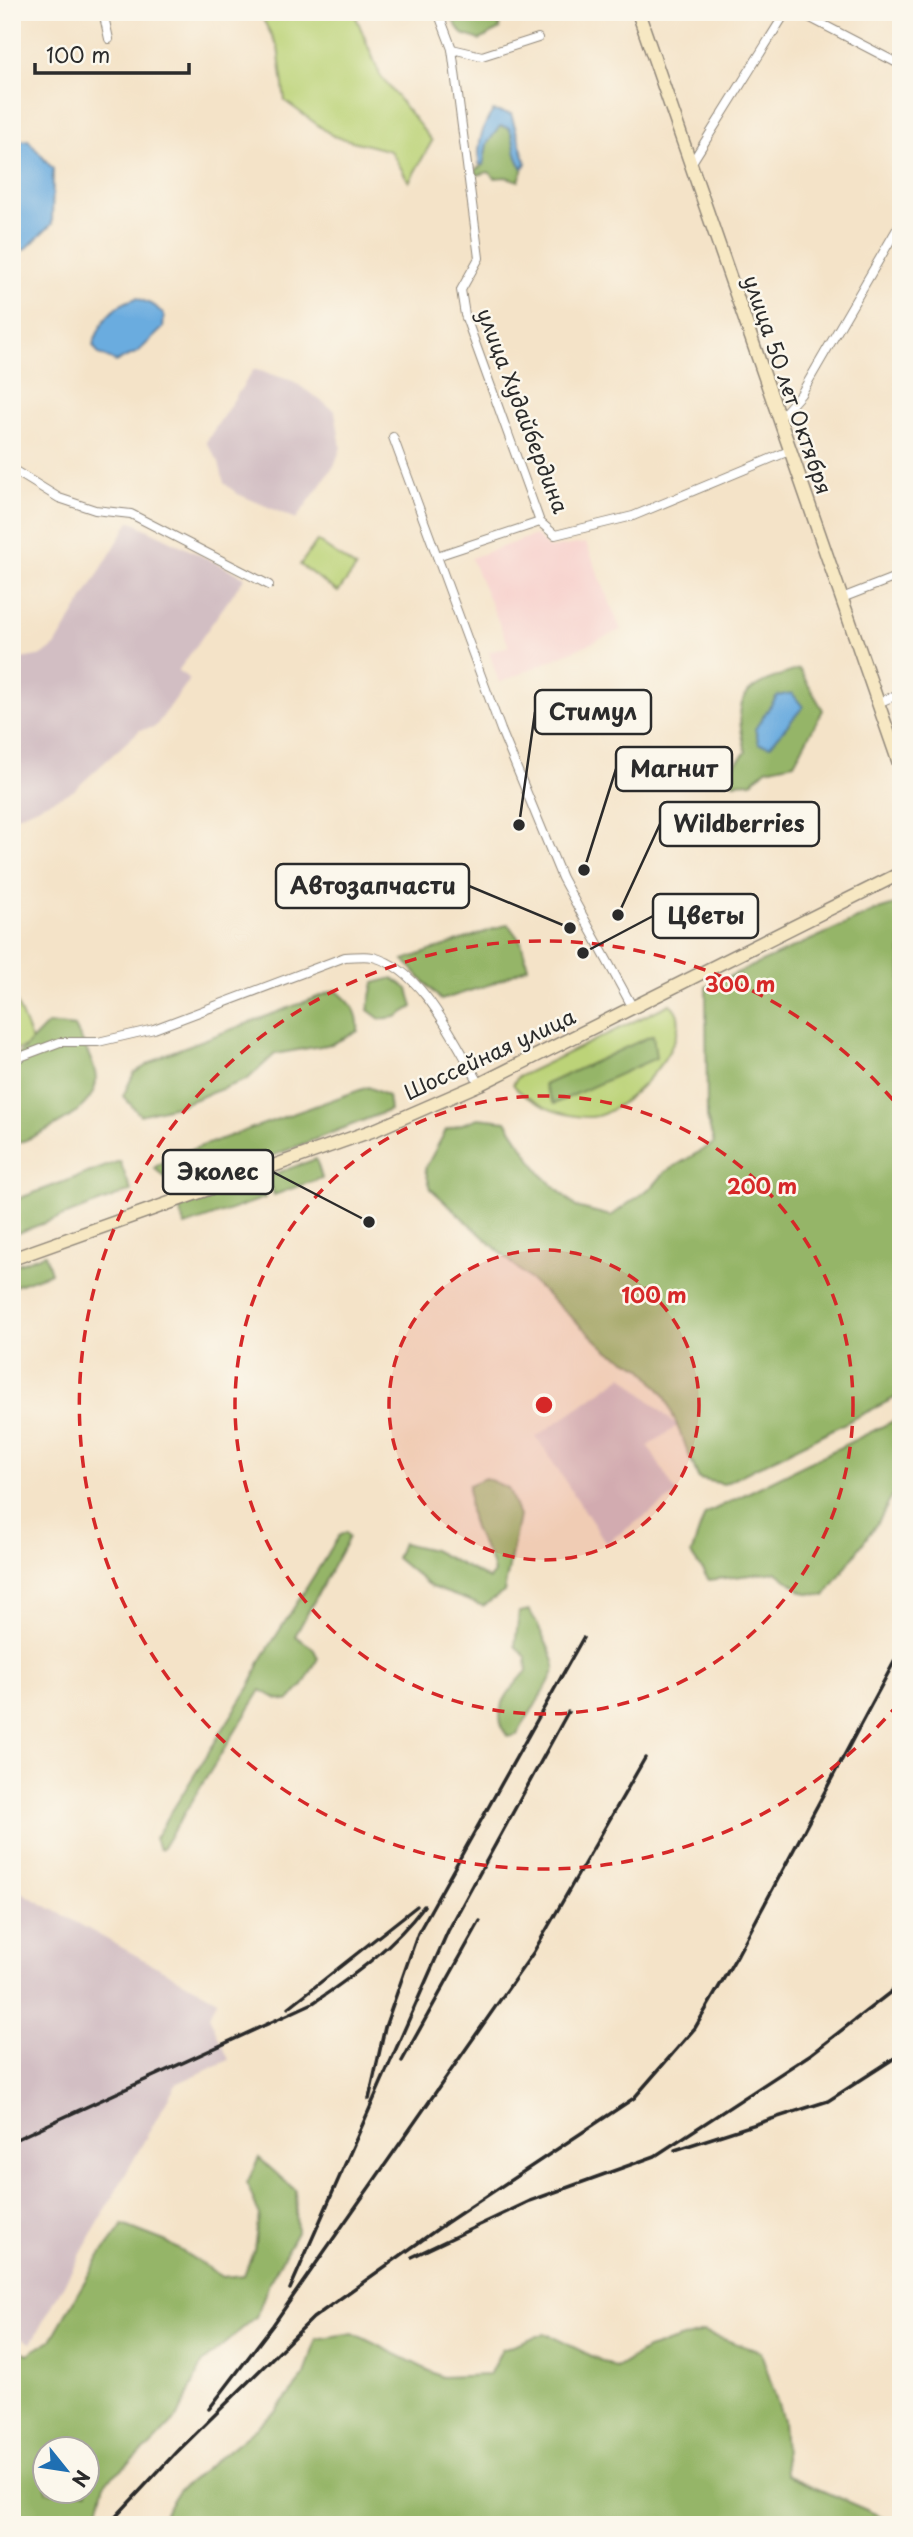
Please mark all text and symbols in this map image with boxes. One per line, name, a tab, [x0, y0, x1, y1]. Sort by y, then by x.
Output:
scale bar	[35, 32, 189, 76]
text: 100 m	[46, 38, 110, 70]
street label: улица 50 лет Октября	[736, 270, 841, 498]
street label: улица Худайбердина	[470, 303, 578, 518]
callout: Стимул	[535, 690, 651, 734]
text: Стимул	[549, 693, 637, 728]
callout: Магнит	[616, 747, 732, 791]
text: Магнит	[630, 750, 719, 785]
callout: Wildberries	[660, 802, 819, 846]
text: Wildberries	[673, 805, 805, 840]
callout: Автозапчасти	[276, 864, 469, 908]
text: Автозапчасти	[290, 867, 456, 902]
callout: Цветы	[653, 894, 758, 938]
text: Цветы	[668, 897, 744, 932]
text: 300 m	[705, 967, 775, 999]
street label: Шоссейная улица	[398, 999, 581, 1107]
callout: Эколес	[163, 1150, 273, 1194]
text: Эколес	[177, 1153, 259, 1188]
text: 200 m	[727, 1169, 797, 1201]
text: 100 m	[621, 1278, 687, 1310]
centre of rings	[532, 1393, 556, 1417]
north arrow	[32, 2436, 102, 2506]
text: N	[66, 2465, 97, 2493]

